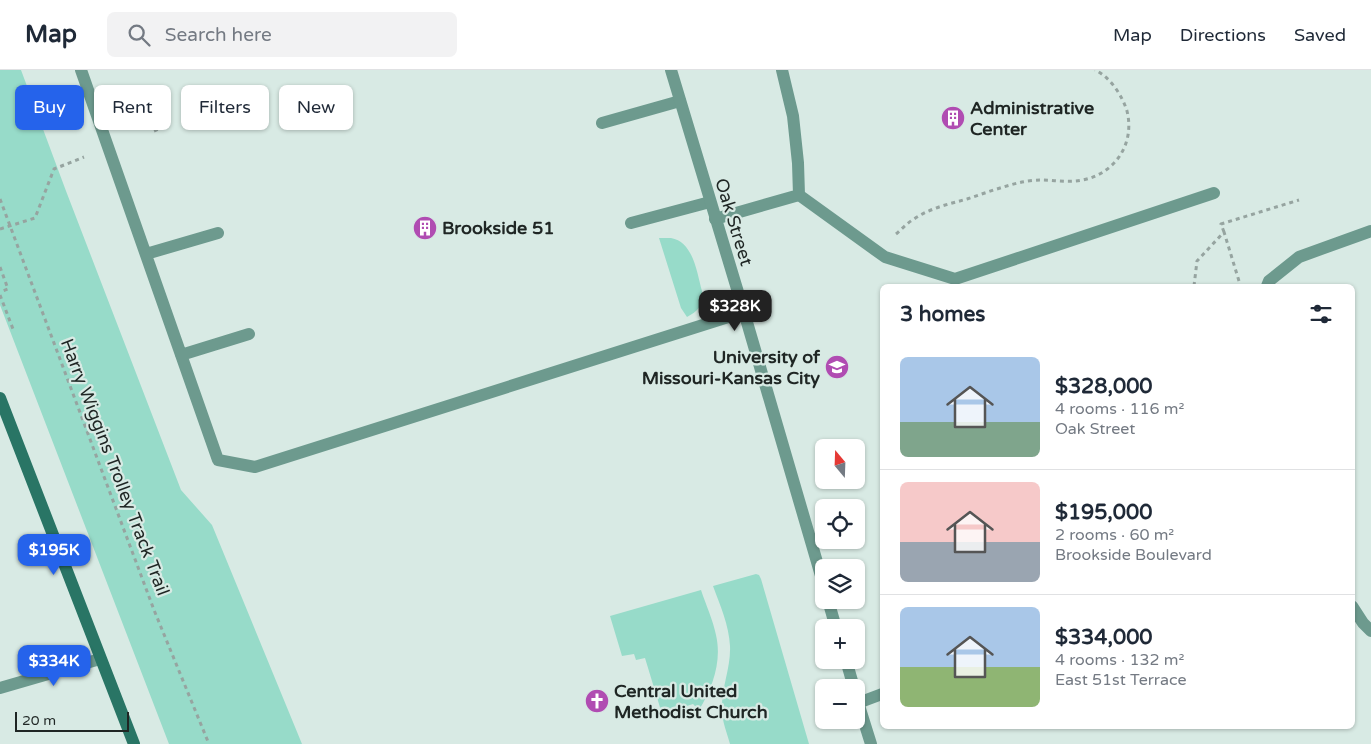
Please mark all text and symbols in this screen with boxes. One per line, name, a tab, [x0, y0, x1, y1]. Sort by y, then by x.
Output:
search box	[107, 12, 457, 57]
text: Map	[25, 20, 77, 49]
icon: search	[125, 21, 153, 49]
text: Search here	[165, 24, 272, 46]
text: Map	[1113, 24, 1152, 46]
text: Directions	[1180, 24, 1266, 46]
text: Saved	[1294, 24, 1346, 46]
chip: Buy	[15, 85, 84, 130]
chip: Rent	[94, 85, 171, 130]
chip: Filters	[181, 85, 269, 130]
chip: New	[279, 85, 353, 130]
place label: Administrative Center	[970, 97, 1094, 140]
building icon: Administrative Center	[940, 105, 966, 131]
street label: Oak Street	[710, 176, 758, 269]
building icon: Brookside 51	[412, 215, 438, 241]
place label: Brookside 51	[442, 217, 555, 239]
pin: $328K	[700, 290, 770, 332]
text: $328K	[710, 296, 760, 316]
icon: filters	[1307, 300, 1335, 328]
text: 3 homes	[900, 302, 985, 327]
street label: Harry Wiggins Trolley Track Trail	[56, 335, 174, 599]
place label: University of Missouri-Kansas City	[642, 346, 821, 389]
school or university icon: University of Missouri-Kansas City	[824, 354, 850, 380]
text: $328,000	[1055, 374, 1153, 399]
icon: home	[940, 377, 1000, 437]
text: 4 rooms · 116 m²	[1055, 399, 1184, 419]
text: Oak Street	[1055, 419, 1135, 439]
north arrow	[815, 439, 865, 489]
map controls	[815, 439, 865, 729]
button: locate	[815, 499, 865, 549]
text: $195,000	[1055, 500, 1152, 525]
icon: home	[940, 502, 1000, 562]
text: 2 rooms · 60 m²	[1055, 525, 1174, 545]
pin: $195K	[19, 534, 89, 576]
text: $195K	[29, 540, 79, 560]
text: Brookside Boulevard	[1055, 545, 1212, 565]
button: layers	[815, 559, 865, 609]
button: +	[815, 619, 865, 669]
text: $334,000	[1055, 625, 1153, 650]
icon: home	[940, 627, 1000, 687]
pin: $334K	[19, 644, 89, 687]
text: 4 rooms · 132 m²	[1055, 650, 1184, 670]
text: $334K	[29, 651, 79, 671]
text: East 51st Terrace	[1055, 670, 1187, 690]
button: −	[815, 679, 865, 729]
place label: Central United Methodist Church	[614, 680, 768, 723]
church icon: Central United Methodist Church	[584, 688, 610, 714]
scale bar	[15, 709, 129, 732]
text: 20 m	[22, 712, 56, 729]

